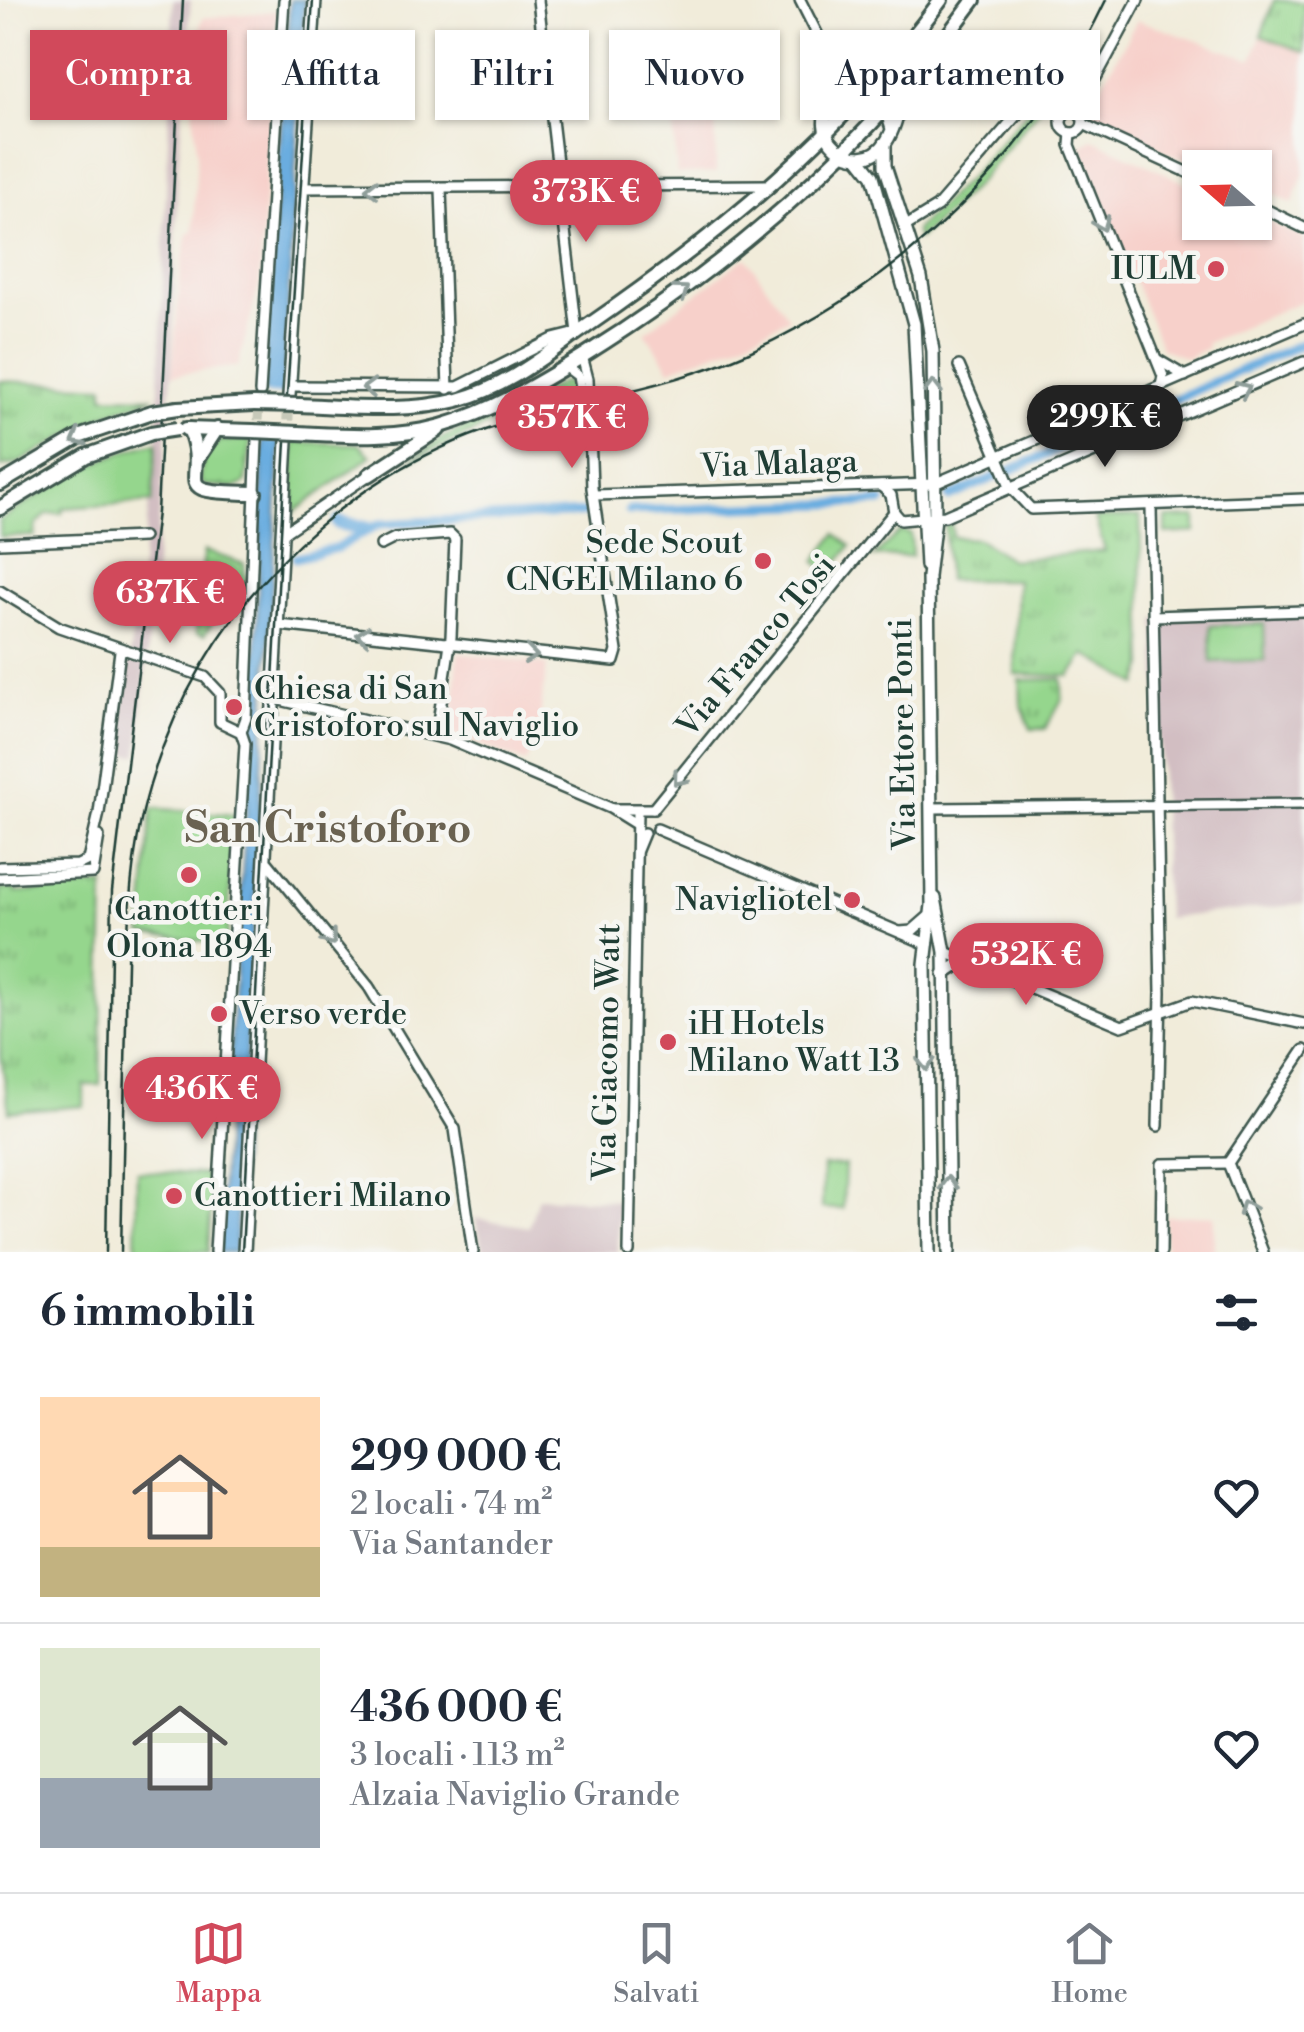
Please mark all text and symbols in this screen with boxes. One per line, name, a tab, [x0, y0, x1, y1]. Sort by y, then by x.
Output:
chip: Compra	[30, 30, 227, 120]
chip: Affitta	[247, 30, 415, 120]
chip: Filtri	[435, 30, 589, 120]
chip: Nuovo	[609, 30, 780, 120]
chip: Appartamento	[800, 30, 1100, 120]
north arrow	[1182, 150, 1272, 240]
map controls	[1182, 150, 1272, 240]
pin: 373K €	[505, 160, 667, 245]
text: 373K €	[532, 172, 640, 212]
one-way arrow	[363, 178, 378, 200]
one-way arrow	[1090, 214, 1110, 232]
place label: IULM	[1111, 249, 1196, 289]
marker: IULM	[1205, 258, 1227, 280]
one-way arrow	[671, 285, 689, 303]
one-way arrow	[361, 378, 377, 399]
one-way arrow	[922, 378, 944, 394]
one-way arrow	[1234, 381, 1252, 401]
pin: 299K €	[1024, 385, 1186, 470]
pin: 357K €	[491, 386, 653, 471]
text: 299K €	[1049, 397, 1161, 437]
text: 357K €	[518, 398, 626, 438]
one-way arrow	[71, 426, 89, 446]
street label: Via Malaga	[699, 441, 859, 487]
place label: Sede Scout CNGEI Milano 6	[506, 523, 743, 600]
street label: Via Franco Tosi	[667, 546, 844, 747]
marker: Sede Scout CNGEI Milano 6	[752, 550, 774, 572]
pin: 637K €	[89, 561, 251, 646]
text: 637K €	[115, 573, 225, 613]
street label: Via Ettore Ponti	[881, 618, 925, 851]
one-way arrow	[355, 625, 371, 646]
one-way arrow	[523, 644, 539, 665]
place label: Chiesa di San Cristoforo sul Naviglio	[254, 669, 579, 746]
marker: Chiesa di San Cristoforo sul Naviglio	[223, 696, 245, 718]
one-way arrow	[672, 767, 690, 785]
district label: San Cristoforo	[185, 803, 471, 856]
marker: Canottieri Olona 1894	[178, 864, 200, 886]
place label: Navigliotel	[675, 880, 833, 920]
marker: Navigliotel	[841, 889, 863, 911]
place label: Canottieri Olona 1894	[106, 890, 272, 967]
street label: Via Giacomo Watt	[585, 923, 629, 1182]
pin: 532K €	[945, 923, 1107, 1008]
one-way arrow	[318, 927, 336, 945]
text: 532K €	[970, 935, 1082, 975]
place label: Verso verde	[238, 994, 407, 1034]
marker: Verso verde	[208, 1003, 230, 1025]
place label: iH Hotels Milano Watt 13	[688, 1004, 900, 1081]
marker: iH Hotels Milano Watt 13	[657, 1031, 679, 1053]
pin: 436K €	[121, 1057, 283, 1142]
one-way arrow	[915, 1058, 937, 1073]
text: 436K €	[146, 1069, 258, 1109]
one-way arrow	[937, 1174, 959, 1190]
place label: Canottieri Milano	[194, 1176, 452, 1216]
marker: Canottieri Milano	[163, 1185, 185, 1207]
one-way arrow	[1237, 1200, 1257, 1217]
icon: filters	[1209, 1285, 1264, 1340]
text: 6 immobili	[40, 1286, 255, 1339]
text: 299 000 €	[350, 1431, 562, 1484]
icon: home	[120, 1437, 240, 1557]
icon: heart	[1209, 1470, 1264, 1525]
text: 2 locali · 74 m²	[350, 1484, 552, 1524]
text: Via Santander	[350, 1524, 553, 1564]
text: 436 000 €	[350, 1682, 562, 1735]
icon: home	[120, 1688, 240, 1808]
icon: heart	[1209, 1721, 1264, 1776]
text: 3 locali · 113 m²	[350, 1735, 565, 1775]
text: Alzaia Naviglio Grande	[350, 1775, 680, 1815]
tab: Mappa	[176, 1916, 261, 2011]
tab: Salvati	[613, 1916, 699, 2011]
tab: Home	[1051, 1916, 1128, 2011]

